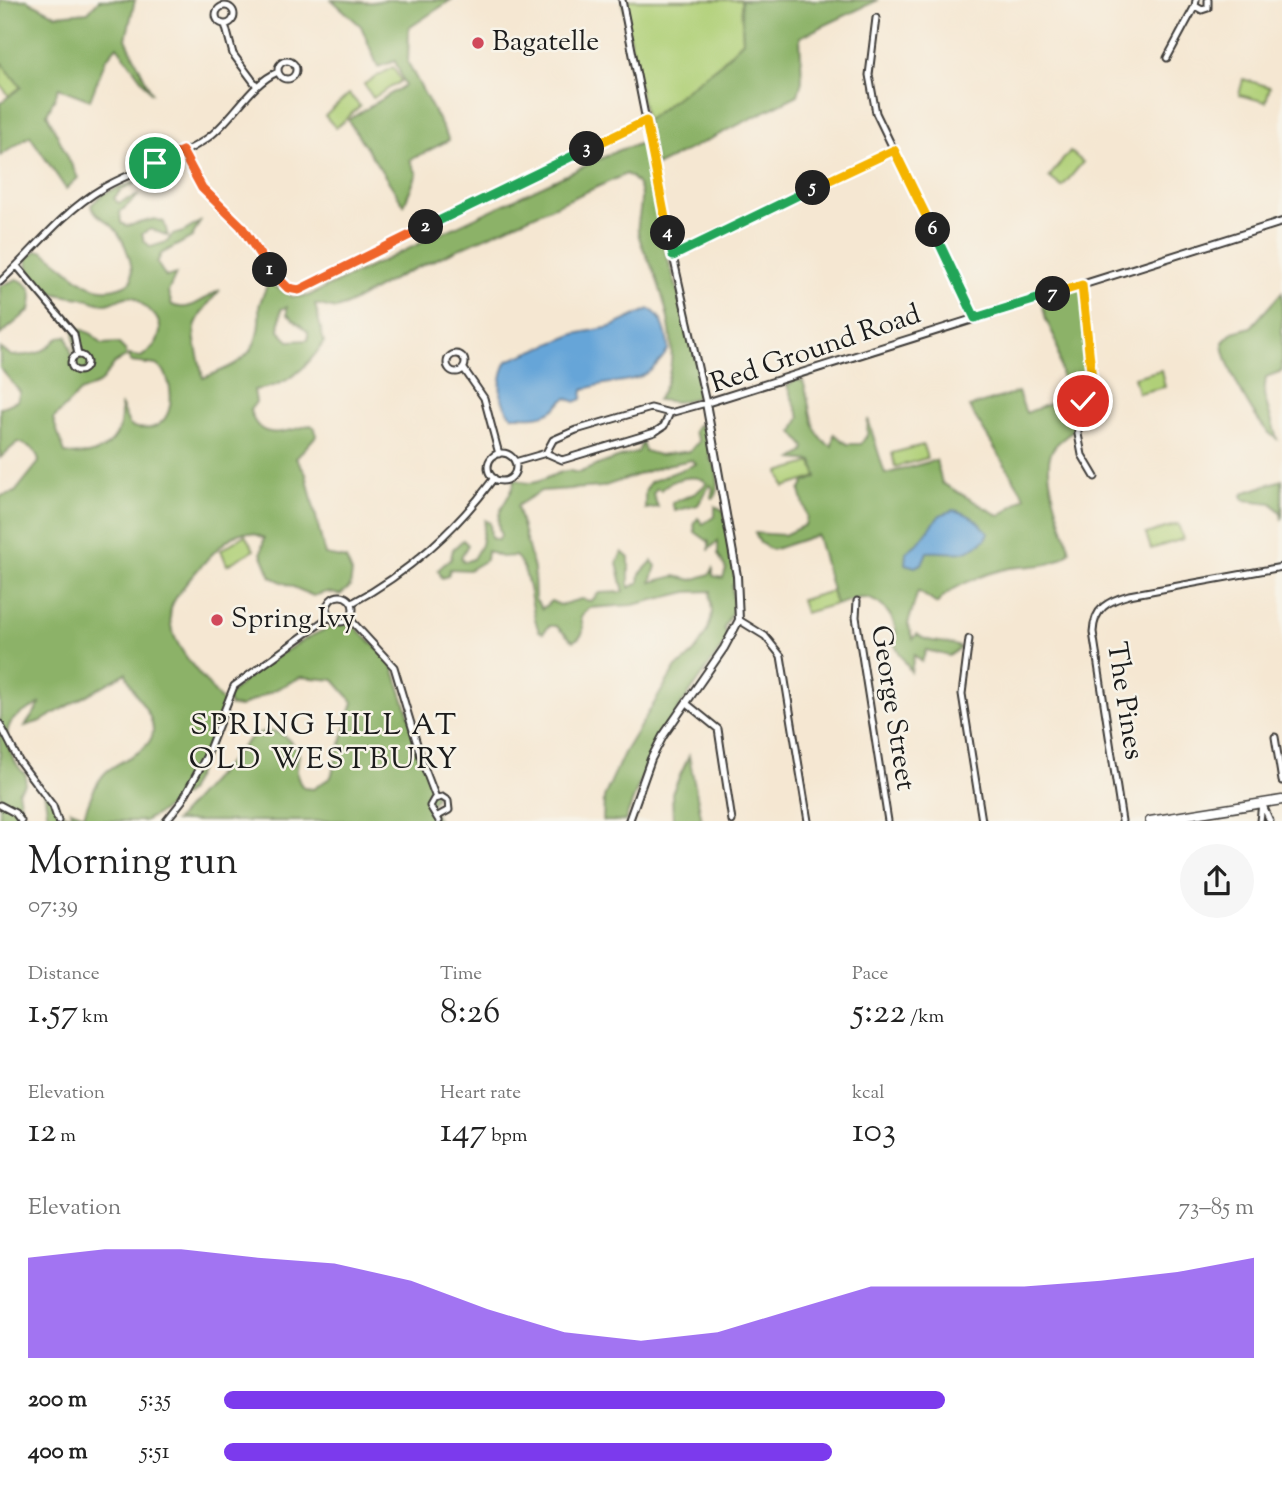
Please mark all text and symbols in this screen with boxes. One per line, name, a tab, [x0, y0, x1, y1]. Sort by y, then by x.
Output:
place label: Bagatelle	[492, 23, 599, 63]
marker: Bagatelle	[470, 35, 486, 51]
pin: 3	[570, 132, 604, 166]
pin	[125, 133, 185, 193]
text: 3	[583, 135, 590, 162]
icon: arrive	[136, 144, 174, 182]
pin: 5	[796, 170, 830, 206]
text: 5	[809, 174, 816, 201]
pin: 2	[408, 210, 444, 244]
pin: 6	[916, 212, 950, 247]
text: 2	[421, 213, 430, 240]
pin: 4	[650, 216, 686, 250]
text: 6	[928, 216, 937, 243]
text: 4	[663, 219, 672, 246]
pin: 1	[252, 252, 288, 288]
text: 1	[266, 256, 273, 283]
pin: 7	[1036, 276, 1070, 312]
text: 7	[1048, 280, 1057, 307]
street label: Red Ground Road	[705, 295, 927, 405]
pin	[1053, 371, 1113, 431]
icon: check	[1064, 382, 1102, 420]
place label: Spring Ivy	[231, 600, 355, 640]
marker: Spring Ivy	[209, 612, 225, 628]
street label: George Street	[859, 623, 925, 794]
street label: The Pines	[1095, 639, 1153, 763]
district label: SPRING HILL AT OLD WESTBURY	[189, 705, 459, 782]
text: Morning run	[28, 837, 238, 891]
button: share	[1180, 844, 1254, 918]
text: 07:39	[28, 890, 78, 923]
text: Distance	[28, 961, 100, 988]
text: Time	[440, 961, 482, 988]
text: Pace	[852, 961, 888, 988]
text: 1.57	[28, 988, 78, 1039]
text: 8:26	[440, 988, 500, 1039]
text: 5:22	[852, 988, 906, 1039]
text: km	[78, 1004, 108, 1031]
text: /km	[906, 1004, 944, 1031]
text: Elevation	[28, 1080, 105, 1107]
text: Heart rate	[440, 1080, 521, 1107]
text: kcal	[852, 1080, 885, 1107]
text: 12	[28, 1107, 56, 1158]
text: 147	[440, 1107, 487, 1158]
text: 103	[852, 1107, 896, 1158]
text: m	[56, 1123, 76, 1150]
text: bpm	[487, 1123, 528, 1150]
text: Elevation	[28, 1192, 121, 1225]
text: 73–85 m	[1179, 1192, 1254, 1225]
text: 200 m	[28, 1384, 87, 1417]
text: 5:35	[140, 1384, 171, 1417]
text: 400 m	[28, 1436, 88, 1469]
text: 5:51	[140, 1436, 170, 1469]

